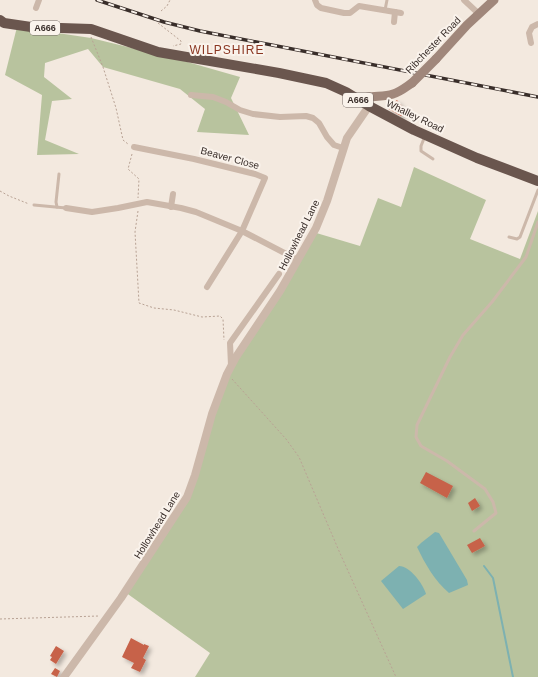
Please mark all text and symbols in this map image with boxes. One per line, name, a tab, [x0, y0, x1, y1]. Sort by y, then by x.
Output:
street label: Ribchester Road	[403, 14, 463, 76]
road number: A666	[30, 21, 60, 35]
district label: WILPSHIRE	[189, 43, 265, 57]
road number: A666	[343, 93, 373, 107]
street label: Whalley Road	[385, 97, 445, 135]
street label: Beaver Close	[200, 145, 261, 171]
street label: Hollowhead Lane	[277, 198, 322, 272]
street label: Hollowhead Lane	[132, 489, 182, 561]

